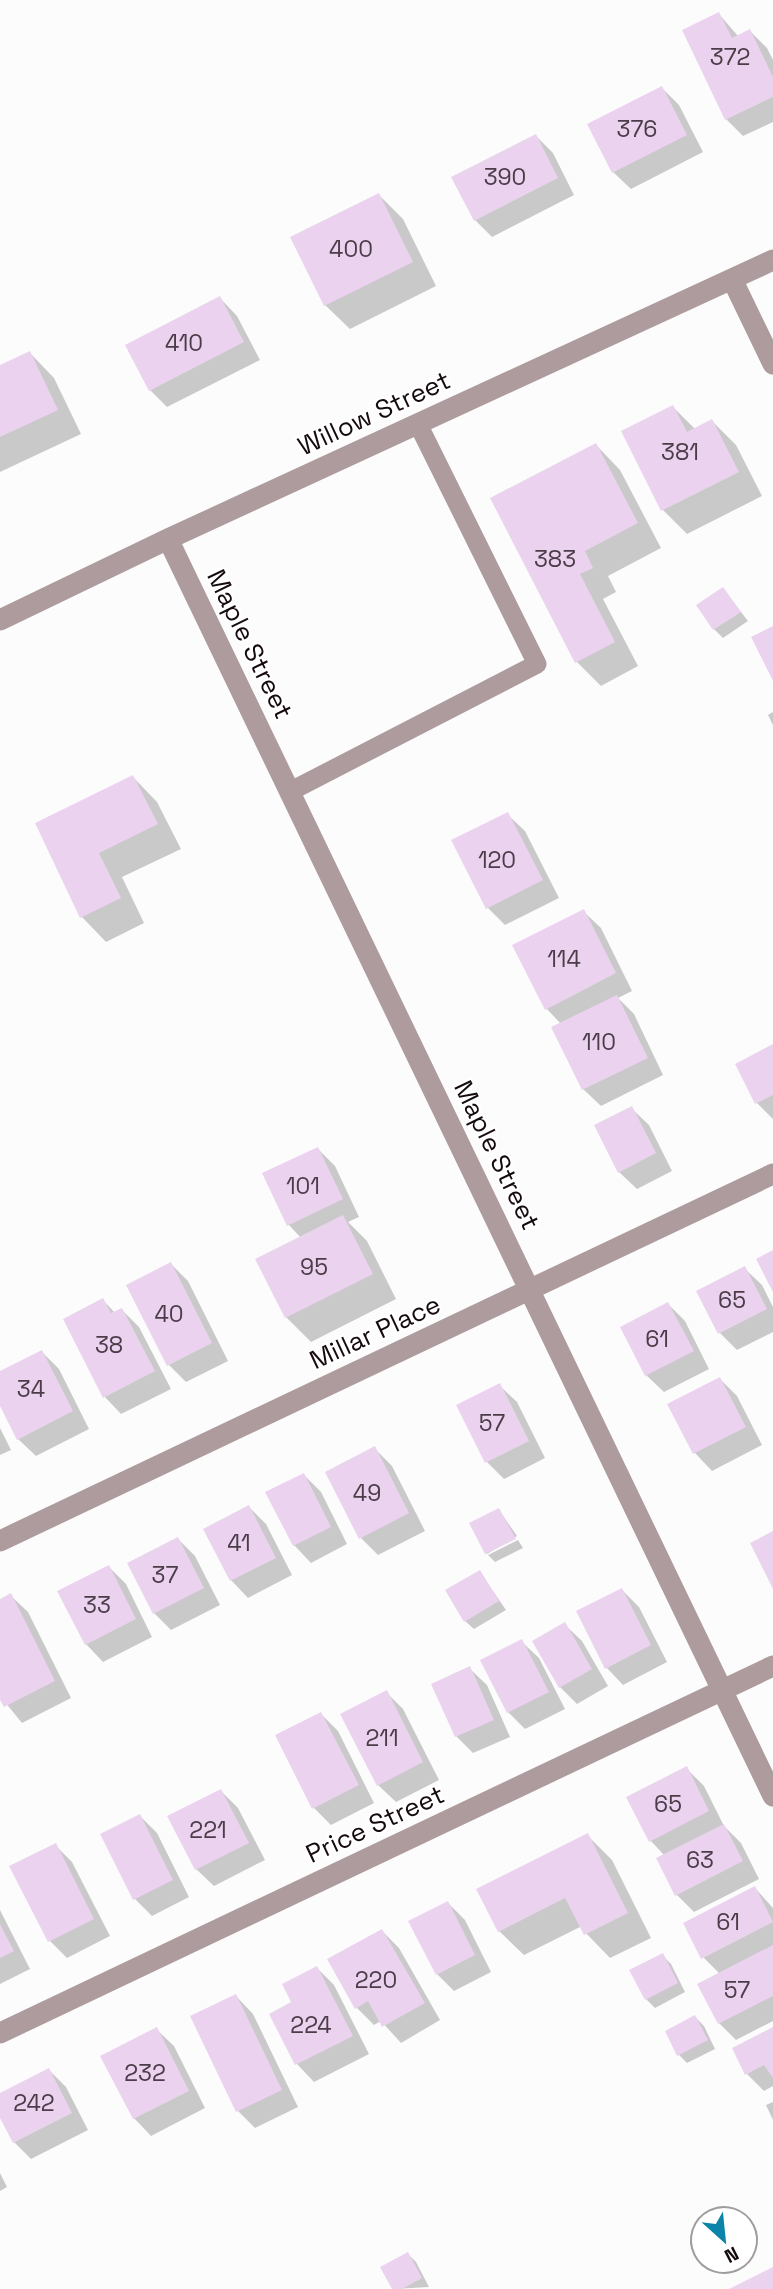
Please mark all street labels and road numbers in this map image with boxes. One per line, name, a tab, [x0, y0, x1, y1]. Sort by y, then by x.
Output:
street label: Willow Street	[292, 363, 456, 463]
street label: Maple Street	[199, 564, 301, 724]
street label: Maple Street	[446, 1075, 548, 1235]
street label: Millar Place	[304, 1287, 446, 1377]
street label: Price Street	[300, 1777, 450, 1871]

